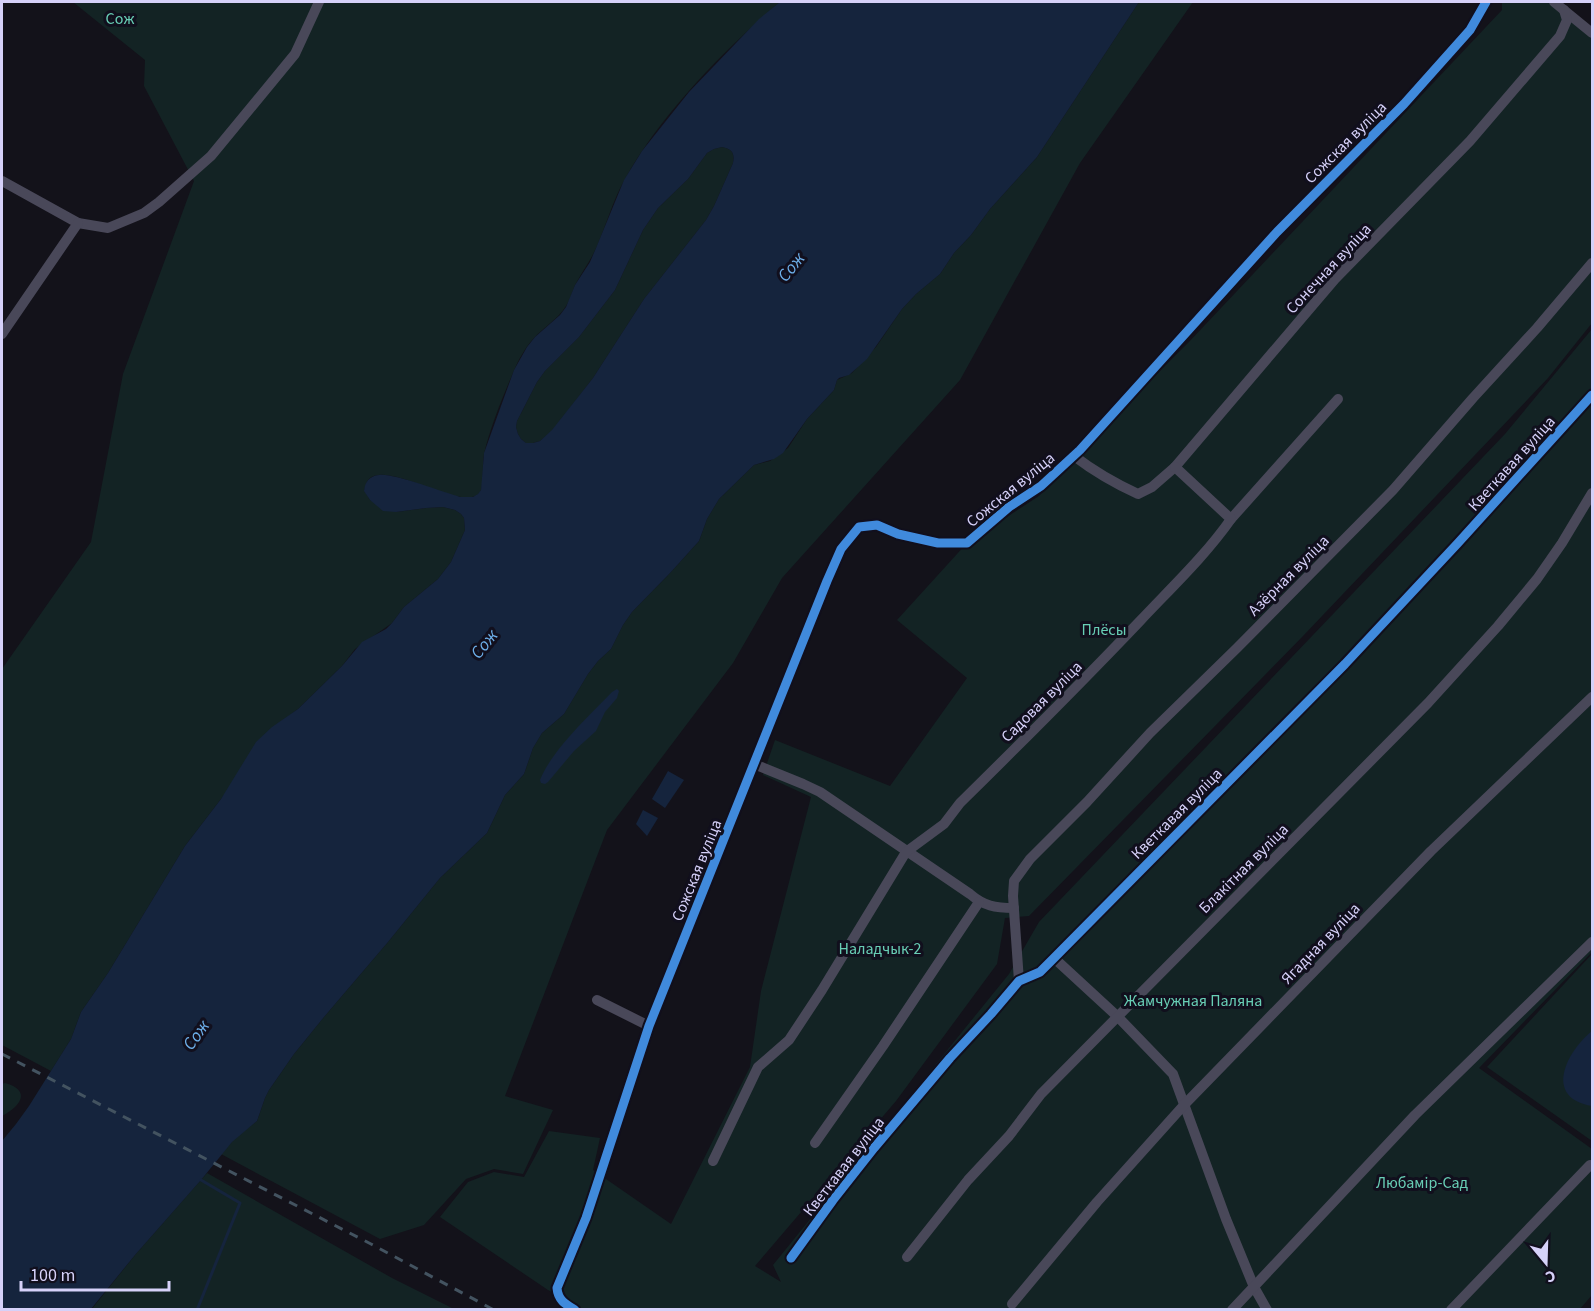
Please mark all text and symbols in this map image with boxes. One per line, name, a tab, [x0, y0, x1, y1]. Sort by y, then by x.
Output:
park label: Сож	[106, 8, 134, 30]
street label: Сожская вуліца	[1300, 97, 1392, 189]
street label: Сонечная вуліца	[1281, 219, 1376, 319]
water label: Сож	[772, 247, 811, 287]
street label: Кветкавая вуліца	[1463, 411, 1560, 516]
street label: Сожская вуліца	[962, 447, 1060, 532]
street label: Азёрная вуліца	[1243, 530, 1334, 621]
park label: Плёсы	[1082, 619, 1126, 641]
water label: Сож	[465, 624, 504, 664]
street label: Садовая вуліца	[996, 656, 1087, 747]
street label: Кветкавая вуліца	[1126, 763, 1227, 864]
street label: Сожская вуліца	[666, 816, 727, 925]
street label: Блакітная вуліца	[1194, 819, 1293, 918]
street label: Ягадная вуліца	[1276, 898, 1365, 989]
park label: Наладчык-2	[839, 938, 922, 960]
park label: Жамчужная Паляна	[1124, 990, 1262, 1012]
water label: Сож	[177, 1015, 216, 1055]
street label: Кветкавая вуліца	[798, 1112, 890, 1221]
park label: Любамір-Сад	[1376, 1172, 1469, 1194]
north arrow	[1516, 1233, 1576, 1293]
scale bar	[21, 1254, 170, 1292]
text: 100 m	[30, 1263, 75, 1288]
text: С	[1543, 1264, 1559, 1288]

